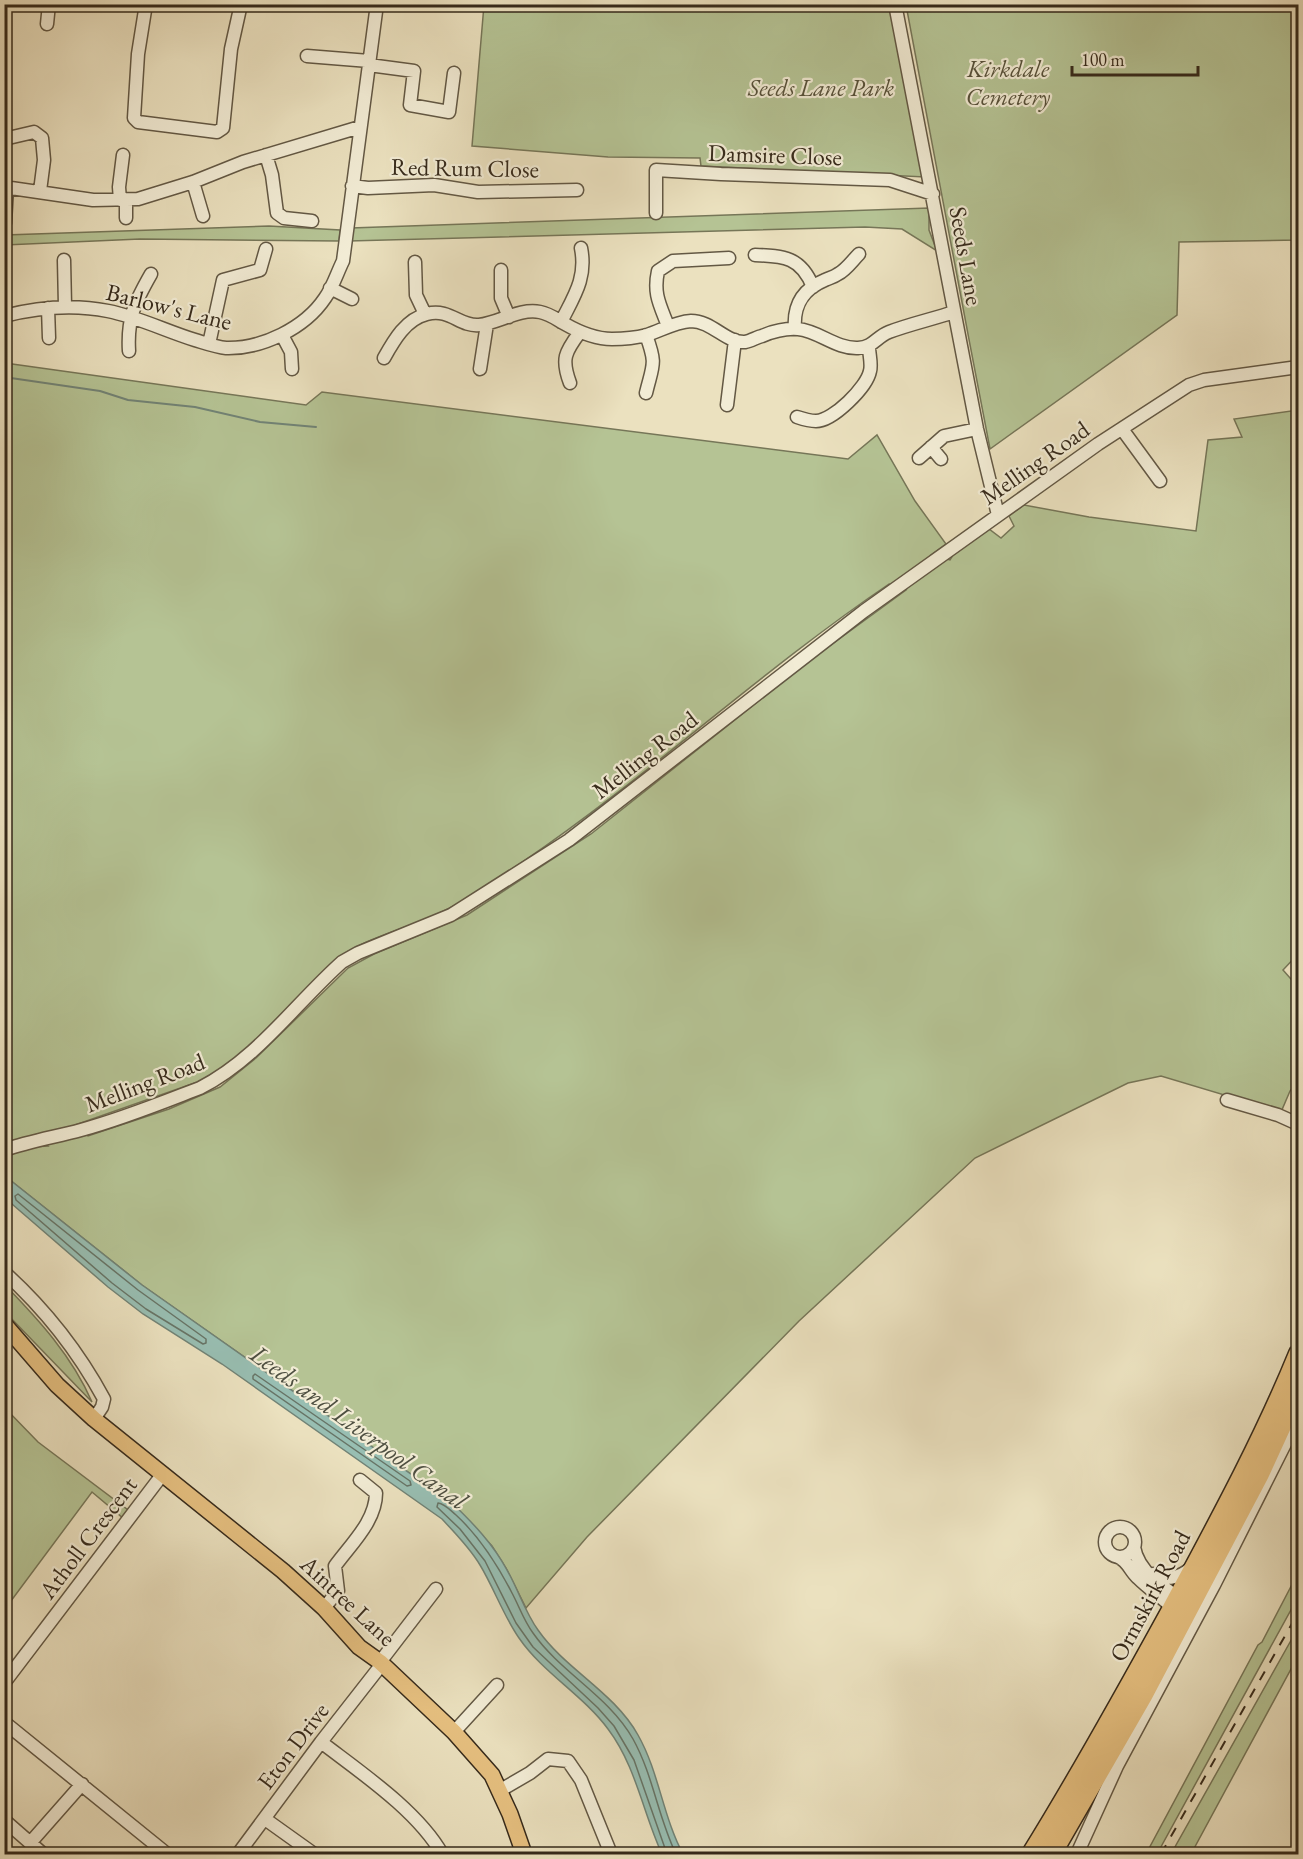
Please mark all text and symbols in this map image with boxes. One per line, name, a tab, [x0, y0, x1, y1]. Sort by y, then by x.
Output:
scale bar	[1072, 39, 1198, 77]
text: 100 m	[1081, 48, 1125, 71]
park label: Kirkdale Cemetery	[966, 53, 1051, 112]
park label: Seeds Lane Park	[747, 72, 894, 103]
street label: Damsire Close	[708, 137, 842, 172]
street label: Red Rum Close	[391, 151, 539, 184]
street label: Seeds Lane	[943, 204, 990, 308]
street label: Barlow's Lane	[103, 276, 235, 337]
street label: Melling Road	[974, 413, 1096, 511]
street label: Melling Road	[585, 703, 705, 806]
street label: Melling Road	[80, 1045, 210, 1120]
water label: Leeds and Liverpool Canal	[243, 1336, 475, 1518]
street label: Atholl Crescent	[31, 1470, 144, 1606]
street label: Ormskirk Road	[1102, 1524, 1197, 1667]
street label: Aintree Lane	[293, 1548, 403, 1653]
street label: Eton Drive	[250, 1696, 335, 1795]

